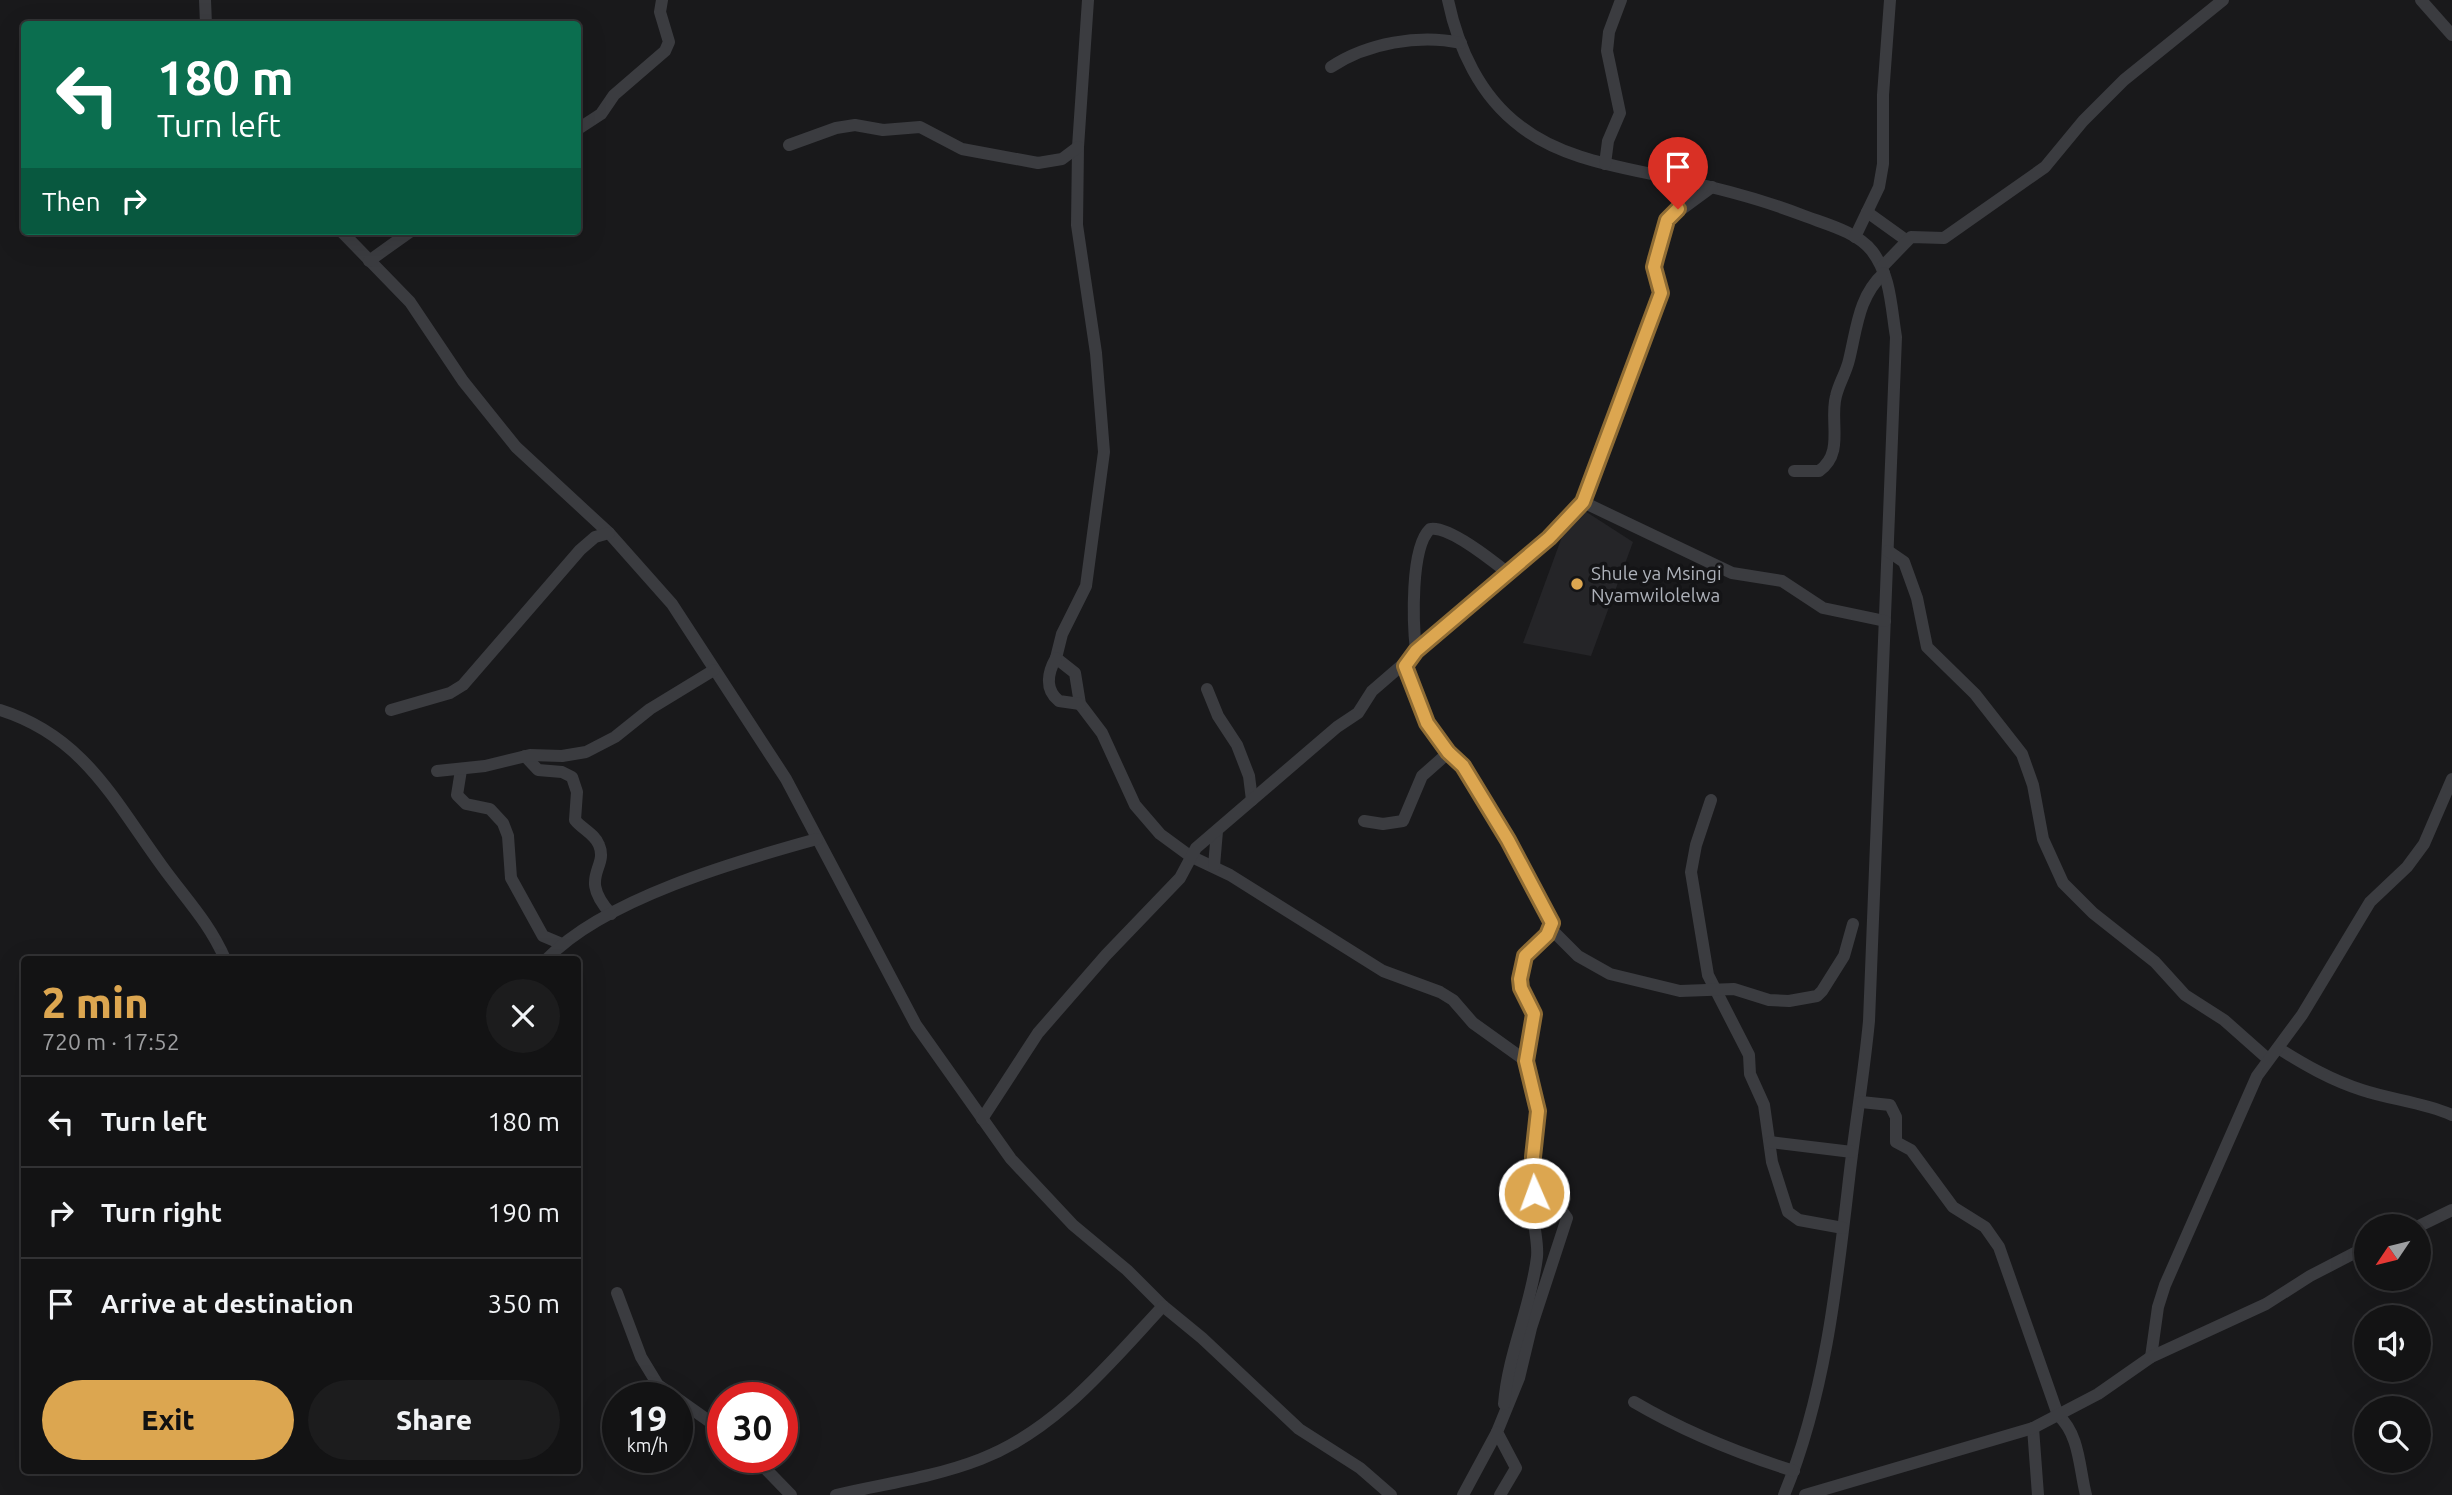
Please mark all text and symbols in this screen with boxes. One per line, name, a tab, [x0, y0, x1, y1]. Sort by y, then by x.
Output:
icon: left	[42, 49, 133, 140]
text: 180 m	[157, 49, 294, 104]
text: Turn left	[157, 107, 281, 143]
pin	[1648, 137, 1708, 209]
icon: arrive	[1659, 148, 1697, 186]
icon: right	[115, 182, 153, 220]
text: Then	[42, 187, 101, 216]
place label: Shule ya Msingi Nyamwilolelwa	[1591, 562, 1722, 606]
marker: Shule ya Msingi Nyamwilolelwa	[1569, 576, 1585, 592]
text: 2 min	[42, 979, 149, 1026]
button: close	[486, 979, 560, 1053]
text: 720 m · 17:52	[42, 1029, 180, 1054]
icon: left	[42, 1103, 80, 1141]
text: Turn left	[101, 1107, 207, 1136]
text: 180 m	[488, 1107, 560, 1136]
position arrow	[1497, 1156, 1571, 1230]
icon: right	[42, 1194, 80, 1232]
text: Turn right	[101, 1198, 222, 1227]
text: 190 m	[488, 1198, 560, 1227]
north arrow	[2354, 1214, 2431, 1292]
map controls	[2354, 1214, 2431, 1473]
icon: arrive	[42, 1285, 80, 1323]
text: Arrive at destination	[101, 1289, 354, 1318]
text: 350 m	[488, 1289, 560, 1318]
button: sound	[2354, 1305, 2431, 1382]
button: Exit	[42, 1380, 294, 1460]
button: Share	[308, 1380, 560, 1460]
speed limit sign: 30	[707, 1382, 798, 1473]
button: search	[2354, 1396, 2431, 1473]
text: 19	[628, 1398, 667, 1438]
text: km/h	[627, 1435, 668, 1455]

